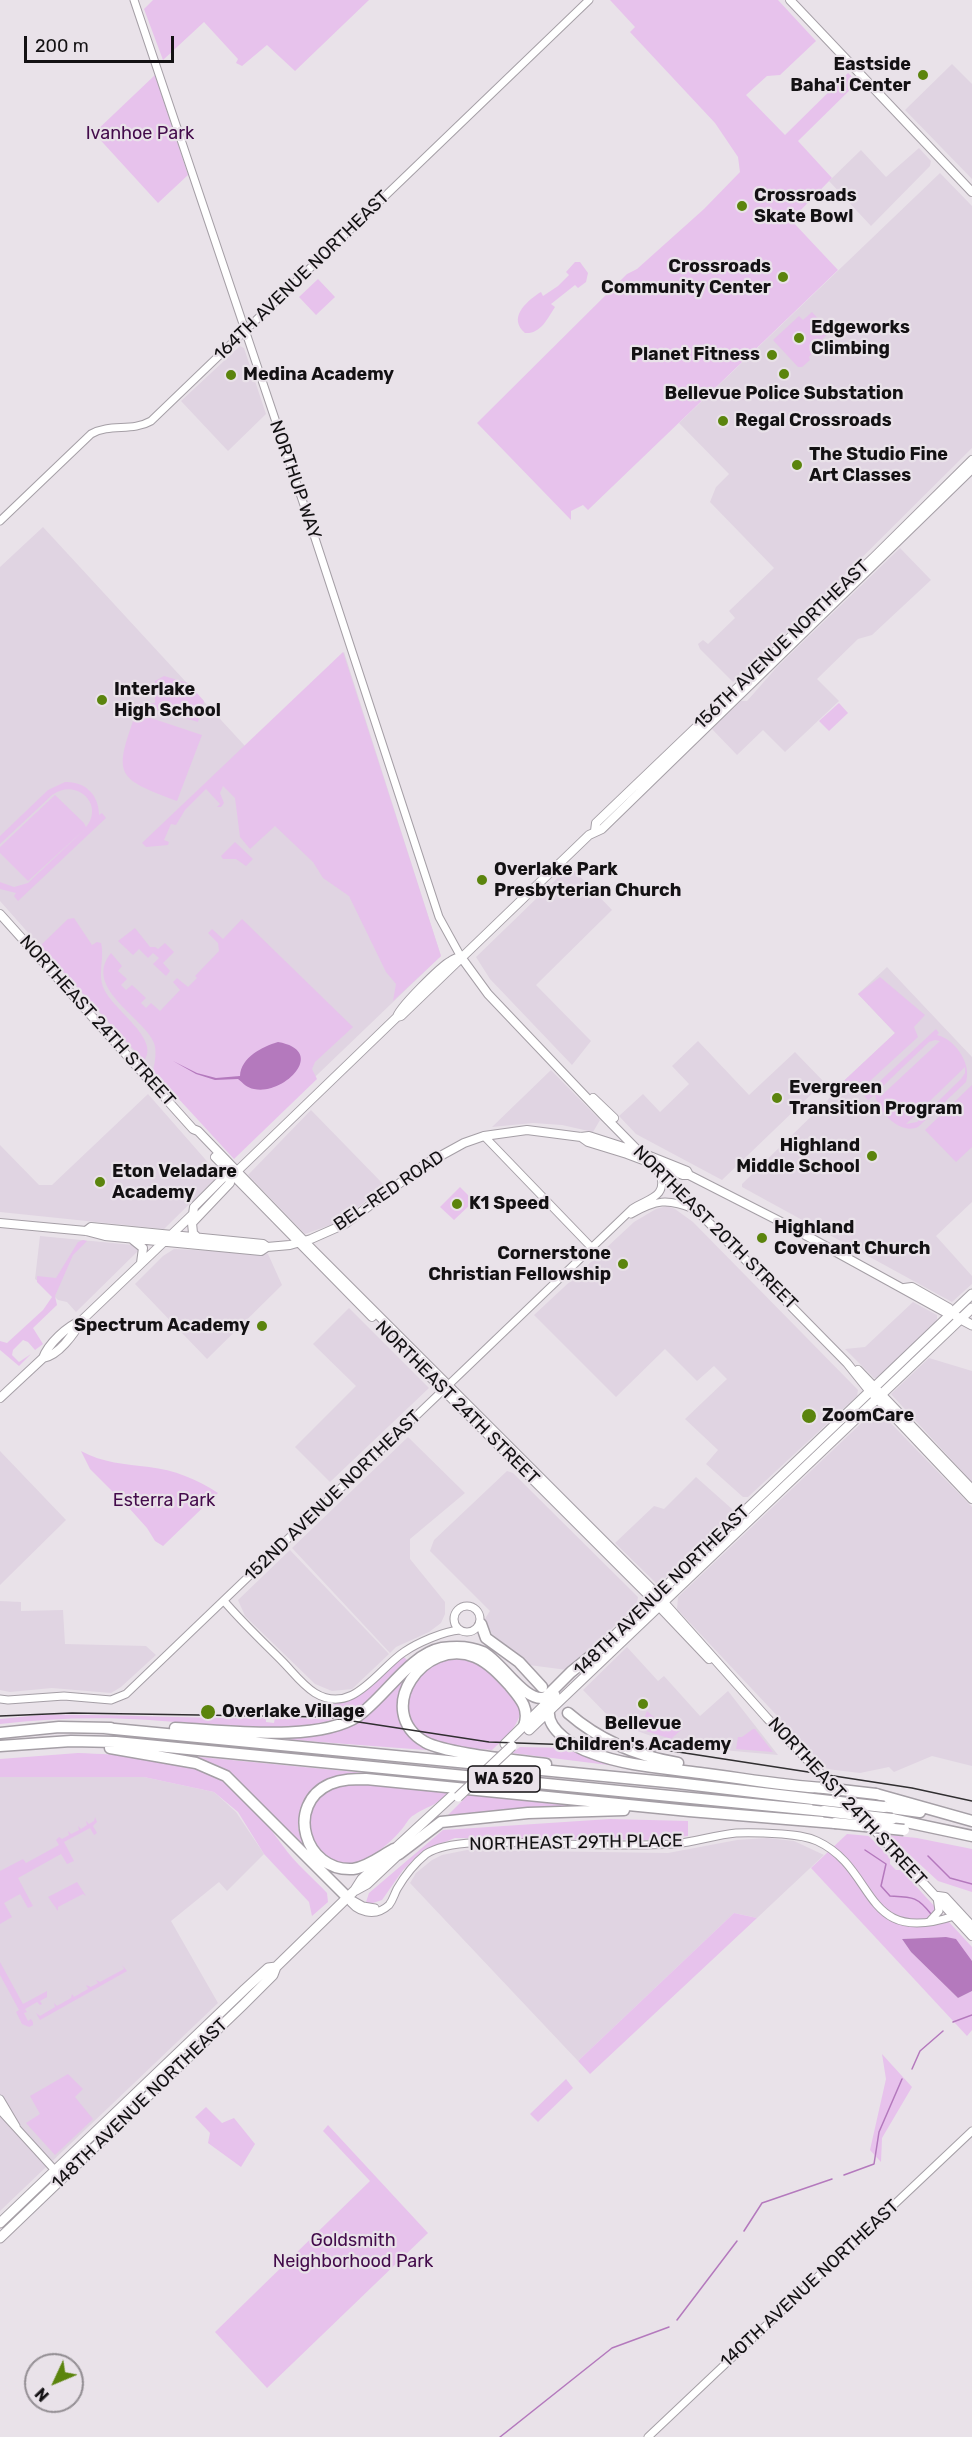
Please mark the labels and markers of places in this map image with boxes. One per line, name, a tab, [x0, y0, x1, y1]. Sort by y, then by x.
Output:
place label: Eastside Baha'i Center	[790, 54, 911, 97]
marker: Eastside Baha'i Center	[916, 68, 930, 82]
place label: Crossroads Skate Bowl	[754, 185, 857, 228]
marker: Crossroads Skate Bowl	[735, 199, 749, 213]
place label: Crossroads Community Center	[601, 256, 771, 298]
marker: Crossroads Community Center	[776, 270, 790, 284]
place label: Edgeworks Climbing	[811, 317, 910, 360]
marker: Edgeworks Climbing	[792, 331, 806, 345]
place label: Planet Fitness	[631, 344, 760, 366]
marker: Planet Fitness	[765, 348, 779, 362]
place label: Medina Academy	[243, 364, 394, 386]
marker: Bellevue Police Substation	[777, 367, 791, 381]
marker: Medina Academy	[224, 368, 238, 382]
place label: Bellevue Police Substation	[664, 383, 904, 405]
place label: Regal Crossroads	[735, 410, 892, 432]
marker: Regal Crossroads	[716, 414, 730, 428]
place label: The Studio Fine Art Classes	[809, 444, 948, 486]
marker: The Studio Fine Art Classes	[790, 458, 804, 472]
place label: Interlake High School	[114, 679, 221, 722]
marker: Interlake High School	[95, 693, 109, 707]
place label: Overlake Park Presbyterian Church	[494, 859, 681, 902]
marker: Overlake Park Presbyterian Church	[475, 873, 489, 887]
place label: Evergreen Transition Program	[789, 1077, 962, 1120]
marker: Evergreen Transition Program	[770, 1091, 784, 1105]
place label: Highland Middle School	[736, 1135, 860, 1178]
marker: Highland Middle School	[865, 1149, 879, 1163]
place label: Eton Veladare Academy	[112, 1161, 237, 1204]
marker: Eton Veladare Academy	[93, 1175, 107, 1189]
place label: K1 Speed	[469, 1193, 549, 1215]
marker: K1 Speed	[450, 1197, 464, 1211]
place label: Highland Covenant Church	[774, 1217, 931, 1260]
marker: Highland Covenant Church	[755, 1231, 769, 1245]
place label: Cornerstone Christian Fellowship	[428, 1243, 611, 1286]
marker: Cornerstone Christian Fellowship	[616, 1257, 630, 1271]
place label: Spectrum Academy	[74, 1315, 250, 1337]
marker: Spectrum Academy	[255, 1319, 269, 1333]
place label: ZoomCare	[822, 1405, 914, 1427]
marker: ZoomCare	[800, 1407, 818, 1425]
marker: Bellevue Children's Academy	[636, 1697, 650, 1711]
place label: Overlake Village	[222, 1701, 365, 1723]
marker: Overlake Village	[199, 1703, 217, 1721]
place label: Bellevue Children's Academy	[555, 1713, 731, 1756]

